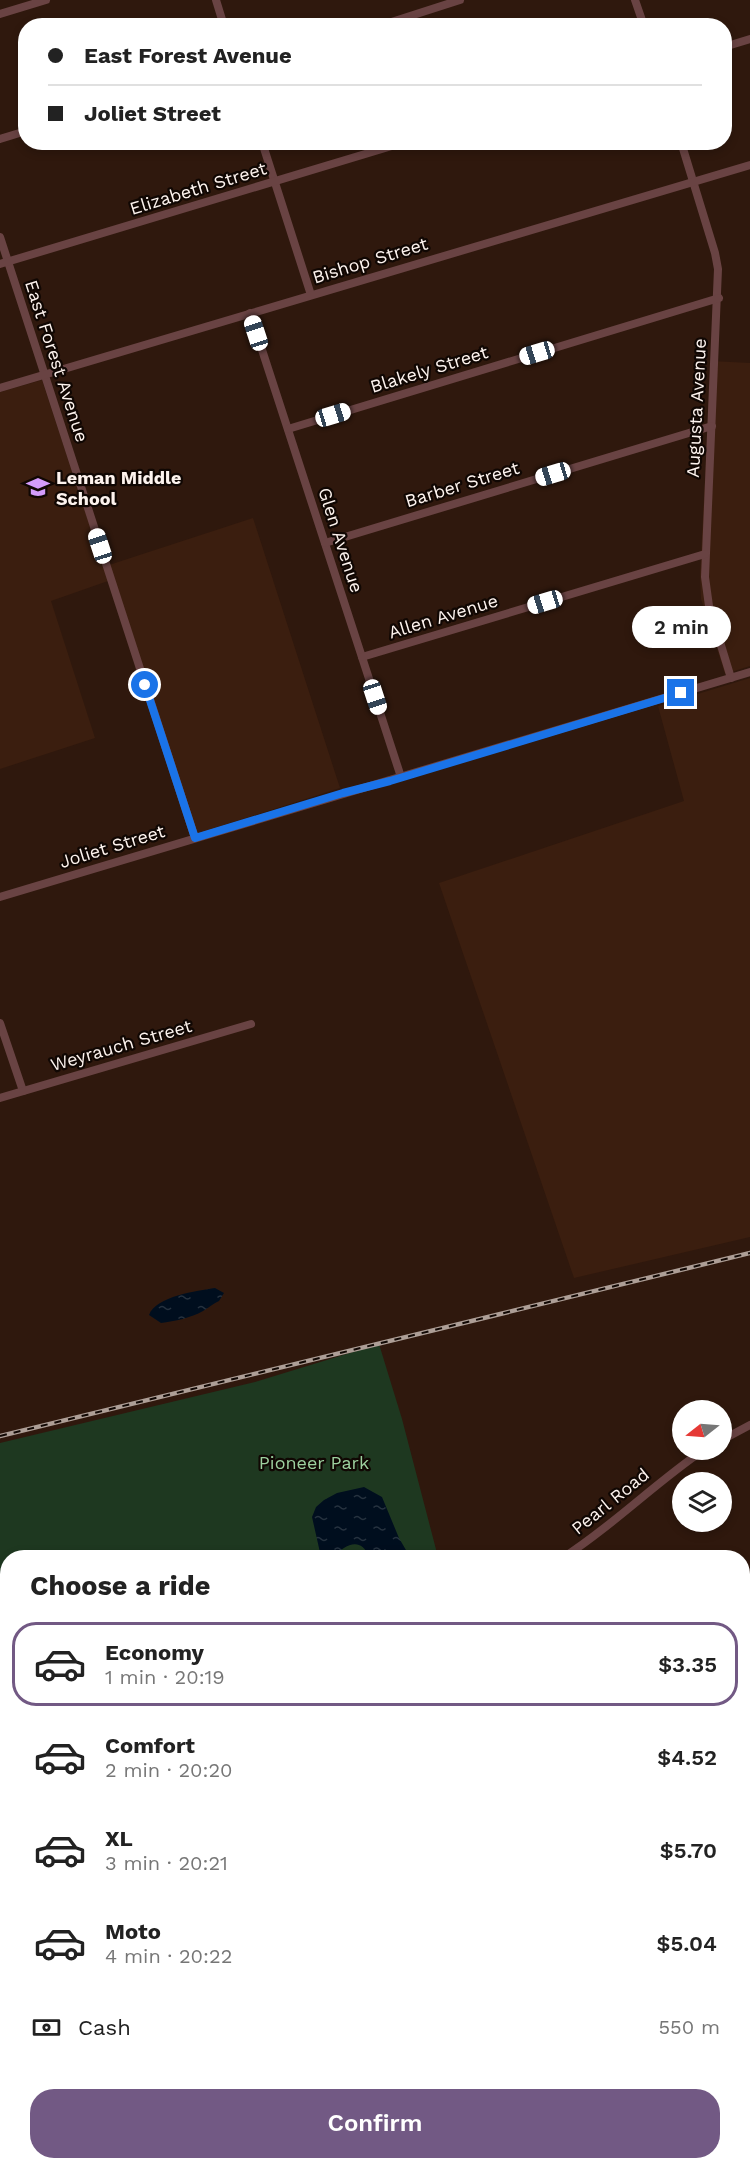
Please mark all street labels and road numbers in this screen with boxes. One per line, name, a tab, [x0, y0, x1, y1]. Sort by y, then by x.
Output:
street label: Elizabeth Street	[127, 157, 269, 219]
street label: Bishop Street	[310, 232, 431, 288]
street label: East Forest Avenue	[21, 277, 93, 445]
street label: Augusta Avenue	[682, 338, 710, 478]
street label: Blakely Street	[368, 341, 491, 397]
street label: Barber Street	[402, 457, 522, 511]
street label: Glen Avenue	[314, 485, 368, 595]
street label: Allen Avenue	[386, 589, 500, 643]
street label: Joliet Street	[57, 820, 168, 872]
street label: Weyrauch Street	[48, 1015, 194, 1075]
street label: Pearl Road	[567, 1463, 653, 1539]

